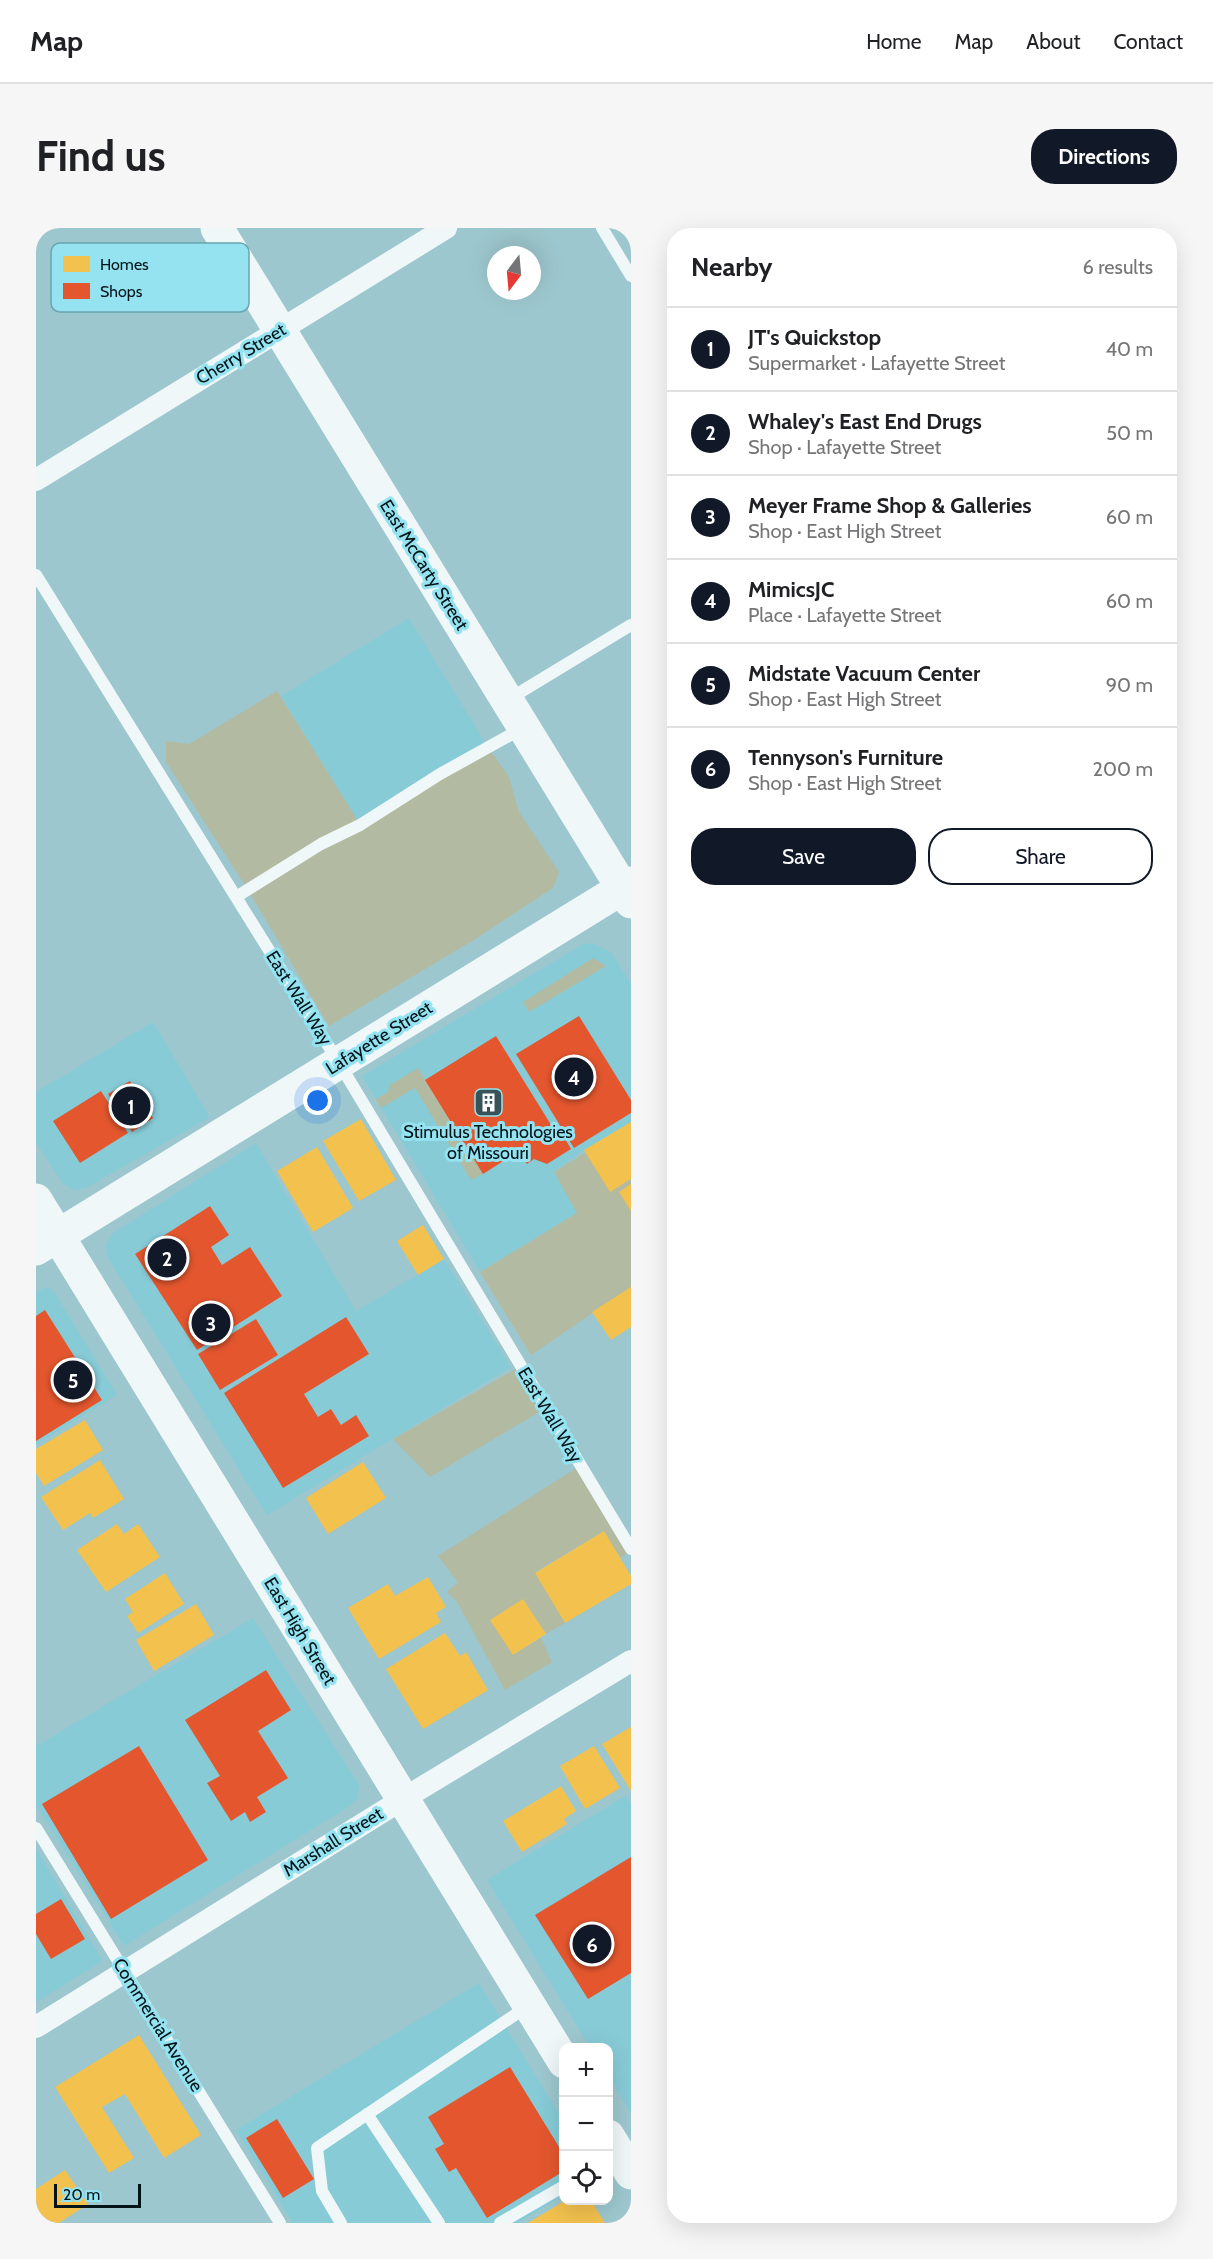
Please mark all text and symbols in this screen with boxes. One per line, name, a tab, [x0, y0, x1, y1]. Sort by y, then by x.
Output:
text: Map	[30, 24, 83, 58]
text: Home	[866, 29, 922, 54]
text: Map	[955, 29, 993, 54]
text: About	[1026, 29, 1080, 54]
text: Contact	[1113, 29, 1183, 54]
button: Directions	[1031, 129, 1177, 184]
text: Find us	[36, 130, 165, 182]
legend	[51, 243, 249, 312]
north arrow	[487, 246, 541, 300]
text: Nearby	[691, 251, 772, 283]
text: Homes	[100, 255, 149, 274]
text: 6 results	[1082, 255, 1153, 279]
text: Shops	[100, 282, 143, 301]
street label: Cherry Street	[192, 319, 290, 389]
text: JT's Quickstop	[748, 324, 881, 351]
text: 1	[707, 337, 714, 361]
text: 40 m	[1105, 337, 1153, 361]
text: Supermarket · Lafayette Street	[748, 351, 1005, 375]
text: Whaley's East End Drugs	[748, 408, 982, 435]
text: 2	[705, 421, 716, 445]
text: 50 m	[1106, 421, 1153, 445]
text: Shop · Lafayette Street	[748, 435, 941, 459]
text: Meyer Frame Shop & Galleries	[748, 492, 1032, 519]
street label: East McCarty Street	[375, 496, 473, 634]
text: 3	[705, 505, 716, 529]
text: 60 m	[1106, 505, 1153, 529]
text: Shop · East High Street	[748, 519, 941, 543]
text: MimicsJC	[748, 576, 834, 603]
text: 4	[704, 589, 717, 613]
text: 60 m	[1106, 589, 1153, 613]
text: Place · Lafayette Street	[748, 603, 942, 627]
text: Midstate Vacuum Center	[748, 660, 980, 687]
text: 5	[705, 673, 716, 697]
text: 90 m	[1106, 673, 1153, 697]
text: Shop · East High Street	[748, 687, 941, 711]
text: Tennyson's Furniture	[748, 744, 943, 771]
text: 6	[705, 757, 716, 781]
text: 200 m	[1093, 757, 1153, 781]
text: Shop · East High Street	[748, 771, 941, 795]
button: Save	[691, 828, 916, 885]
button: Share	[928, 828, 1153, 885]
street label: East Wall Way	[261, 947, 337, 1049]
street label: Lafayette Street	[322, 996, 436, 1080]
pin: 4	[554, 1054, 594, 1100]
pin: 1	[112, 1084, 151, 1128]
your location	[303, 1086, 332, 1115]
building icon: Stimulus Technologies of Missouri	[472, 1087, 504, 1119]
place label: Stimulus Technologies of Missouri	[403, 1121, 573, 1164]
pin: 2	[148, 1236, 186, 1280]
pin: 3	[192, 1300, 231, 1346]
pin: 5	[54, 1358, 93, 1402]
street label: East Wall Way	[513, 1363, 587, 1467]
street label: East High Street	[259, 1573, 341, 1689]
street label: Marshall Street	[279, 1803, 387, 1881]
pin: 6	[572, 1922, 612, 1966]
street label: Commercial Avenue	[108, 1954, 208, 2096]
map controls	[559, 2043, 613, 2205]
button: +	[559, 2043, 613, 2097]
button: −	[559, 2097, 613, 2151]
button: locate	[559, 2151, 613, 2205]
scale bar	[54, 2181, 141, 2208]
text: 20 m	[63, 2185, 100, 2204]

